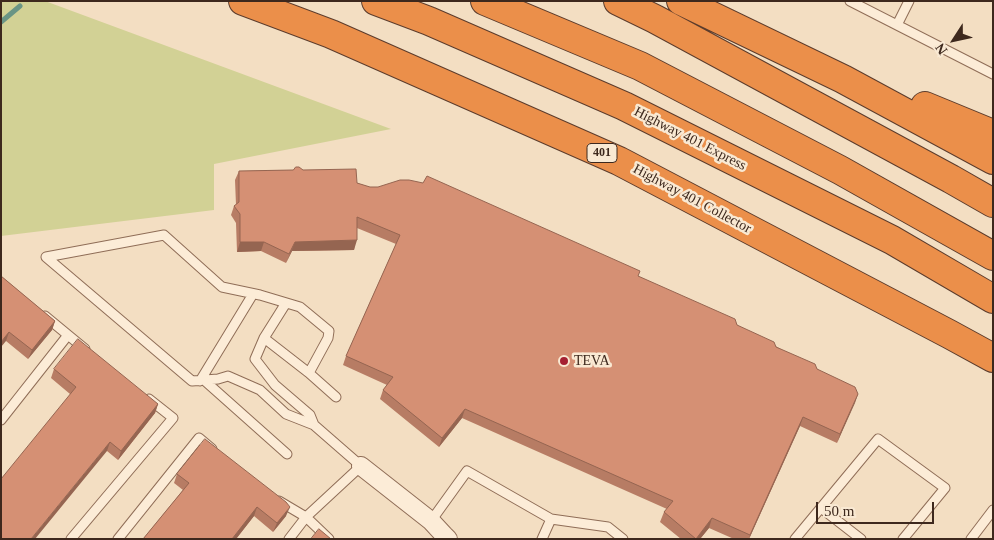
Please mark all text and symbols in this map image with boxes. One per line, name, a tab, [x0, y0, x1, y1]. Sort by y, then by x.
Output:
north arrow	[929, 15, 979, 65]
text: N	[932, 40, 950, 57]
street label: Highway 401 Express	[631, 103, 749, 175]
road number: 401	[587, 144, 617, 162]
street label: Highway 401 Collector	[630, 161, 754, 237]
place label: TEVA	[574, 353, 610, 369]
marker: TEVA	[558, 355, 570, 367]
scale bar	[819, 492, 936, 524]
text: 50 m	[824, 503, 854, 519]

